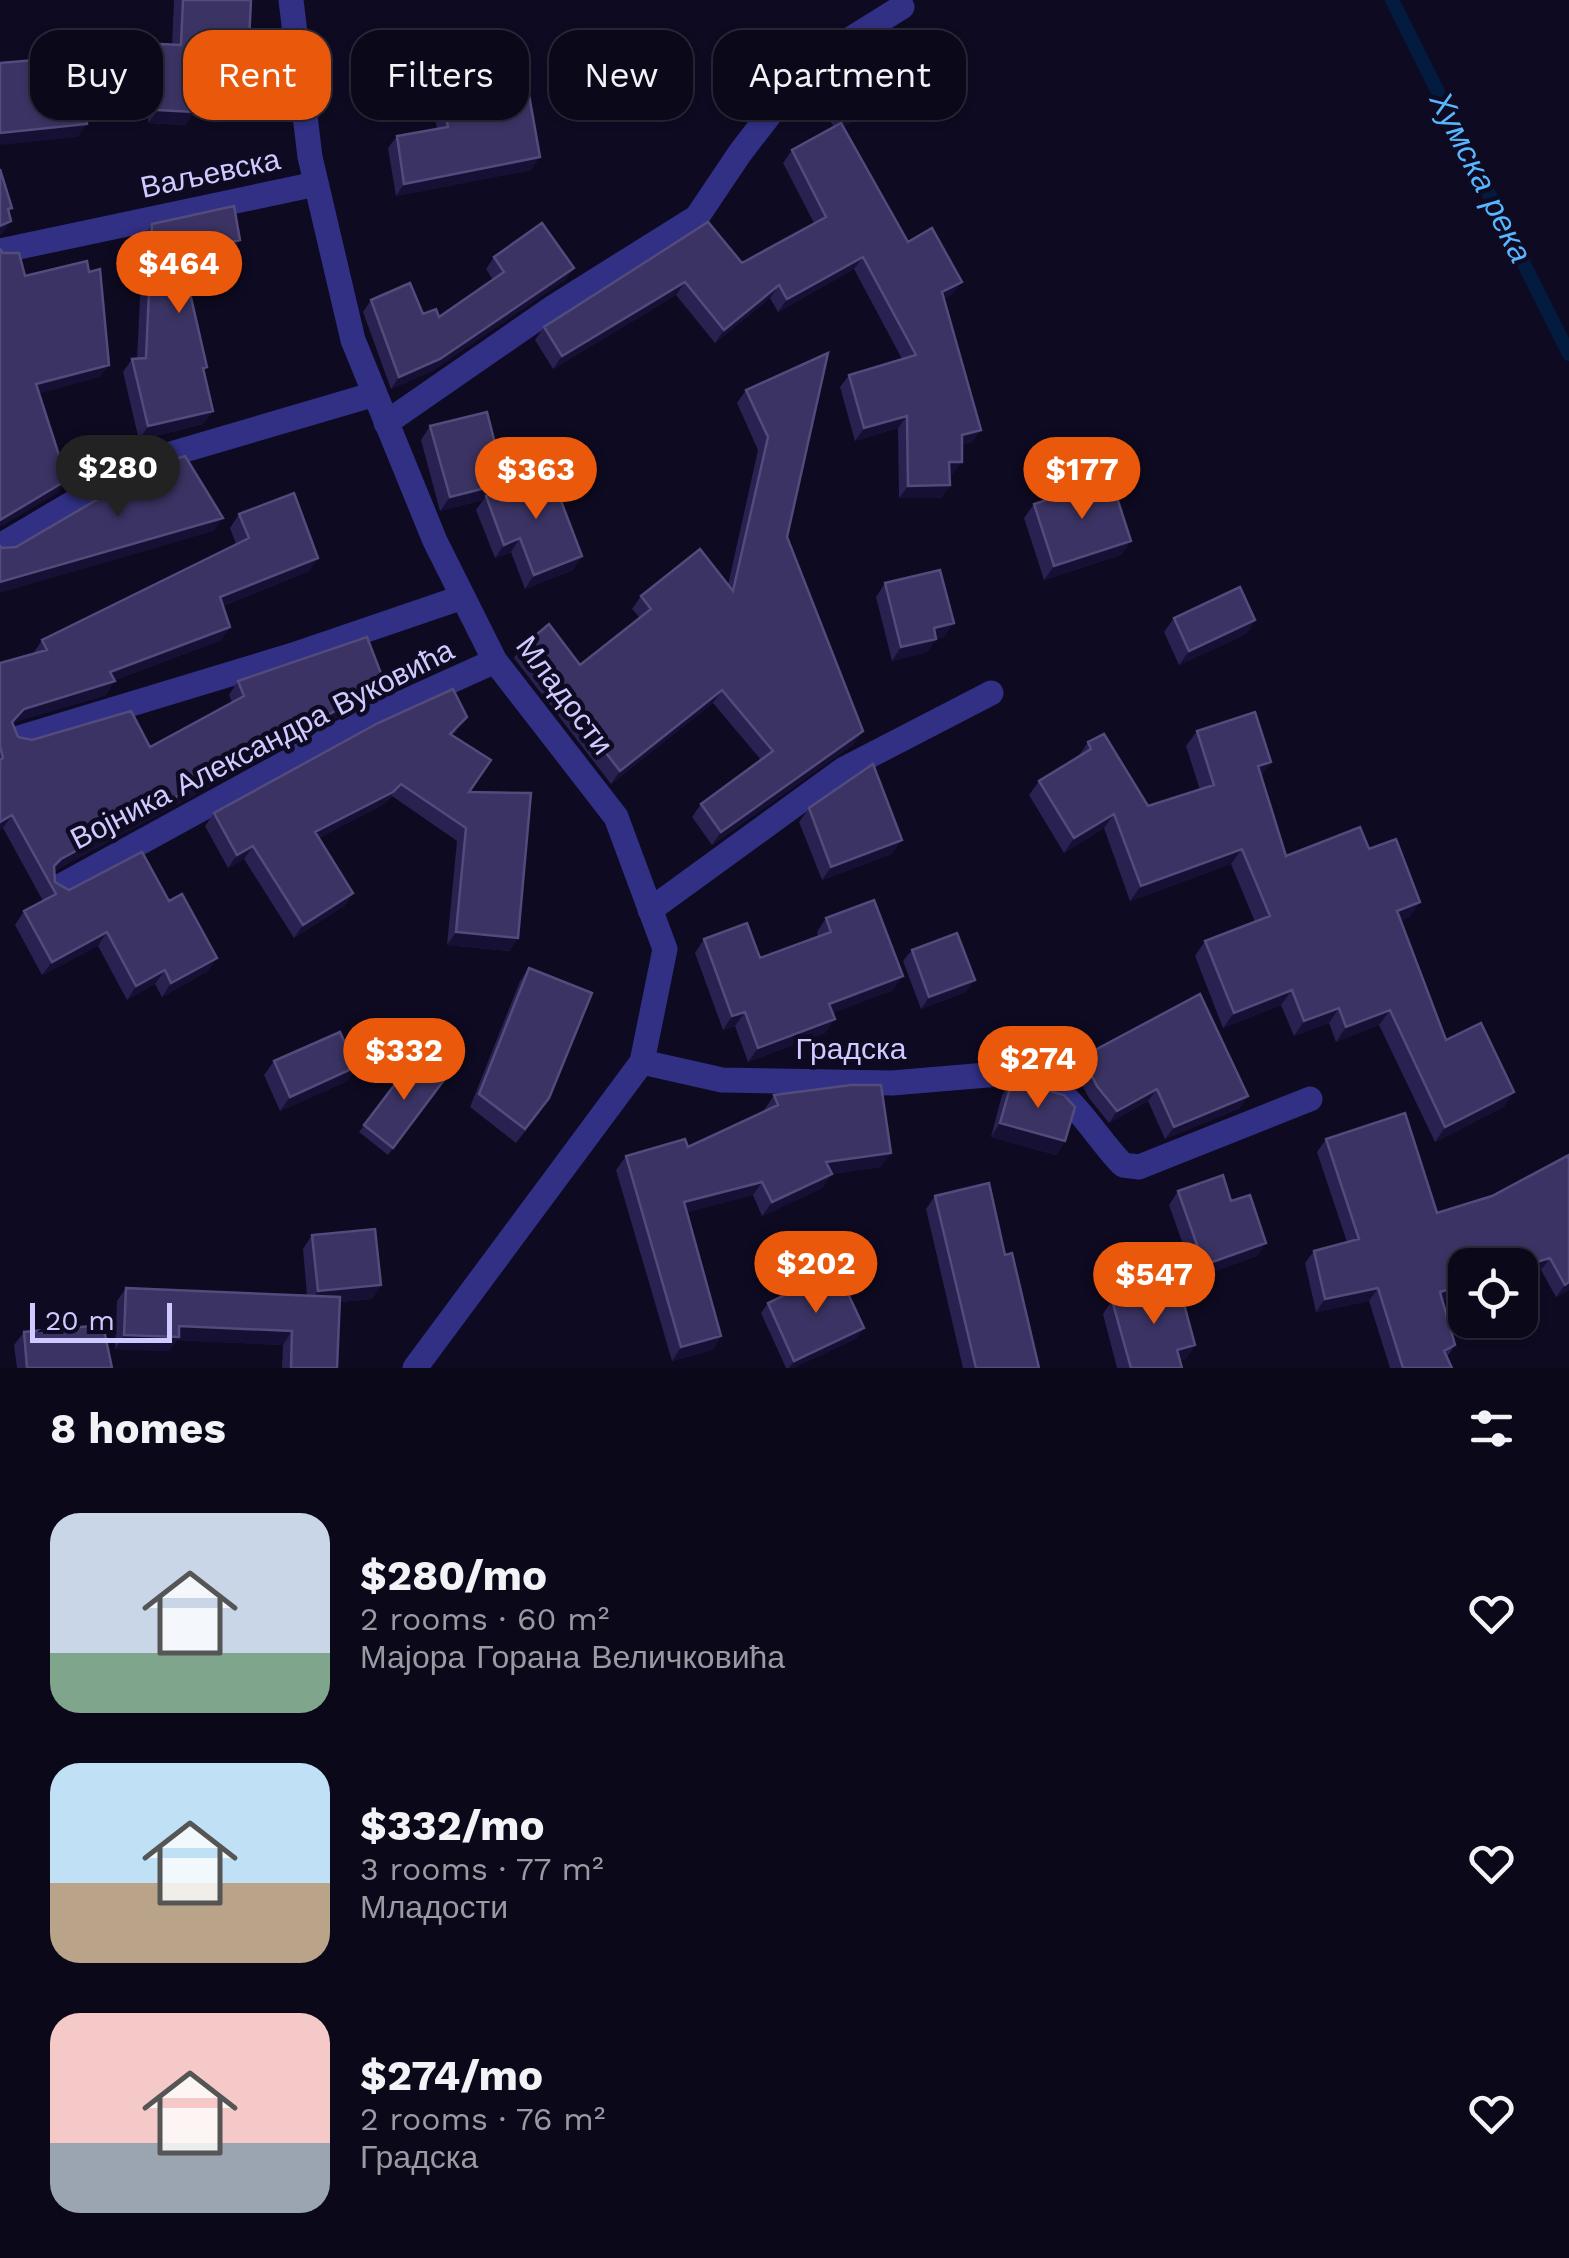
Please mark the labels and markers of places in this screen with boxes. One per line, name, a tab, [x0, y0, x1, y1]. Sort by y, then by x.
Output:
pin: $464	[120, 231, 238, 316]
pin: $280	[59, 435, 177, 520]
pin: $363	[477, 437, 595, 522]
pin: $177	[1023, 437, 1141, 522]
pin: $332	[345, 1018, 463, 1103]
pin: $274	[979, 1026, 1097, 1111]
pin: $202	[757, 1231, 875, 1316]
pin: $547	[1095, 1242, 1213, 1327]

